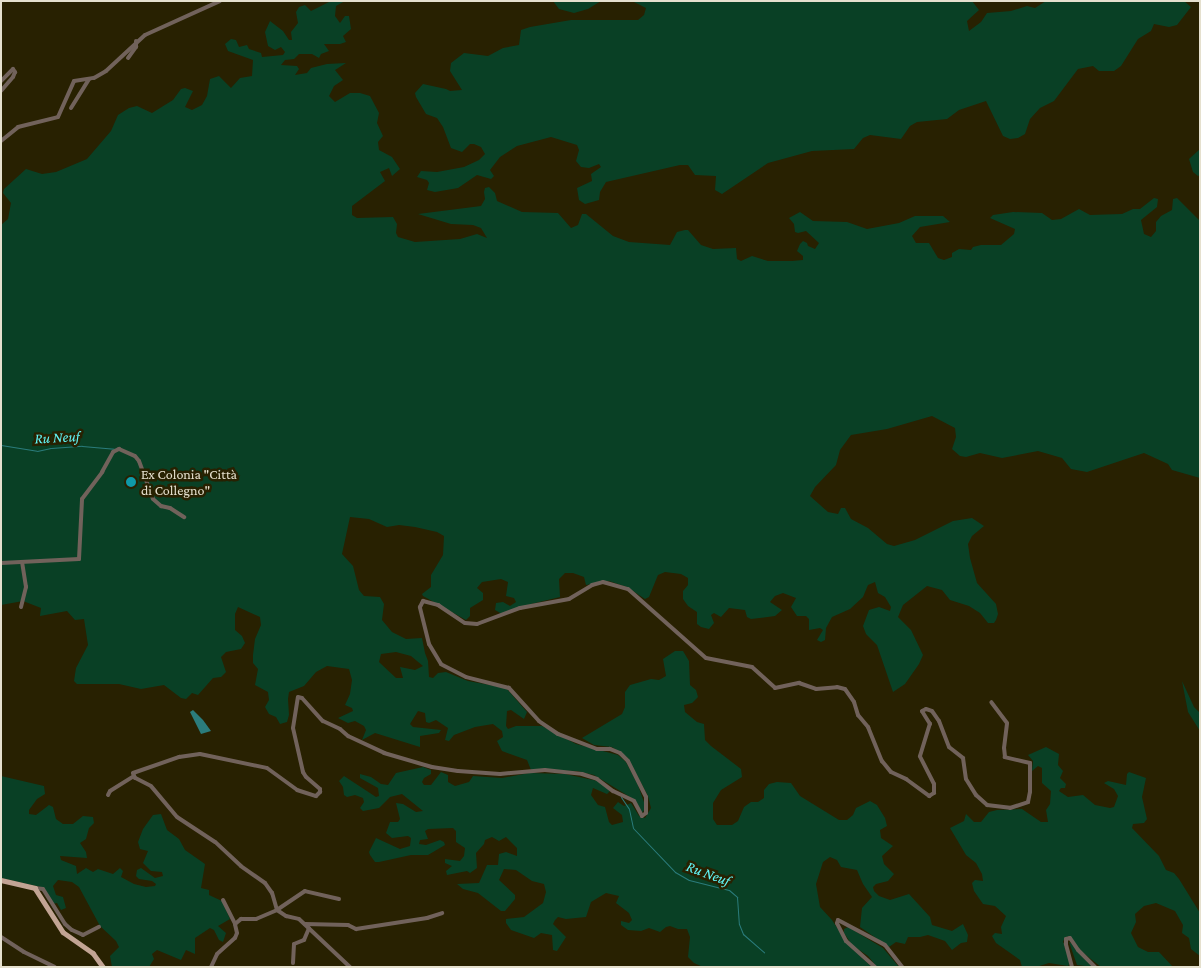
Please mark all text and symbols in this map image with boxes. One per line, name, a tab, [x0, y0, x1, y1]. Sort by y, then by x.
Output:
water label: Ru Neuf	[34, 428, 80, 448]
place label: Ex Colonia "Città di Collegno"	[141, 466, 237, 498]
marker: Ex Colonia "Città di Collegno"	[125, 476, 137, 488]
water label: Ru Neuf	[684, 858, 732, 890]

